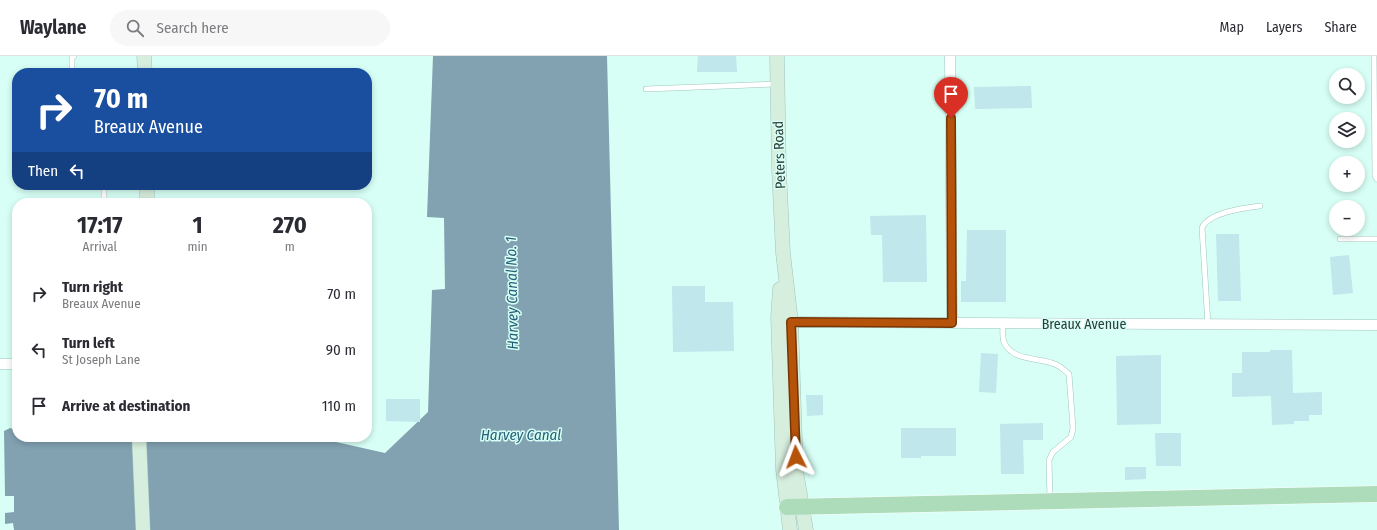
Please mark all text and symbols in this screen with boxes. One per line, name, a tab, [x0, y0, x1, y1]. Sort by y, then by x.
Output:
search box	[110, 10, 390, 46]
text: Waylane	[20, 16, 86, 39]
icon: search	[124, 17, 146, 39]
text: Search here	[156, 19, 229, 37]
text: Map	[1220, 19, 1244, 36]
text: Layers	[1266, 19, 1302, 36]
text: Share	[1324, 19, 1357, 36]
map controls	[1329, 68, 1365, 236]
button: search	[1329, 68, 1365, 104]
pin	[934, 77, 968, 118]
text: 70 m	[94, 82, 148, 115]
icon: arrive	[940, 83, 962, 105]
icon: right	[28, 84, 80, 136]
button: layers	[1329, 112, 1365, 148]
text: Breaux Avenue	[94, 116, 203, 138]
street label: Peters Road	[770, 121, 789, 189]
button: +	[1329, 156, 1365, 192]
icon: left	[66, 160, 88, 182]
text: Then	[28, 162, 58, 180]
button: −	[1329, 200, 1365, 236]
text: 17:17	[77, 211, 123, 239]
text: 1	[193, 211, 203, 239]
text: 270	[273, 211, 307, 239]
water label: Harvey Canal No. 1	[502, 236, 522, 350]
text: Arrival	[83, 239, 117, 254]
text: min	[188, 239, 208, 254]
text: m	[285, 239, 295, 254]
text: Turn right	[62, 278, 123, 296]
icon: right	[28, 283, 50, 305]
text: 70 m	[327, 285, 356, 303]
text: Breaux Avenue	[62, 296, 141, 311]
street label: Breaux Avenue	[1042, 316, 1126, 333]
text: Turn left	[62, 334, 115, 352]
icon: left	[28, 339, 50, 361]
text: 90 m	[326, 341, 356, 359]
text: St Joseph Lane	[62, 352, 140, 367]
icon: arrive	[28, 395, 50, 417]
text: Arrive at destination	[62, 397, 190, 415]
text: 110 m	[322, 397, 356, 415]
water label: Harvey Canal	[481, 426, 561, 444]
position arrow	[775, 436, 817, 478]

